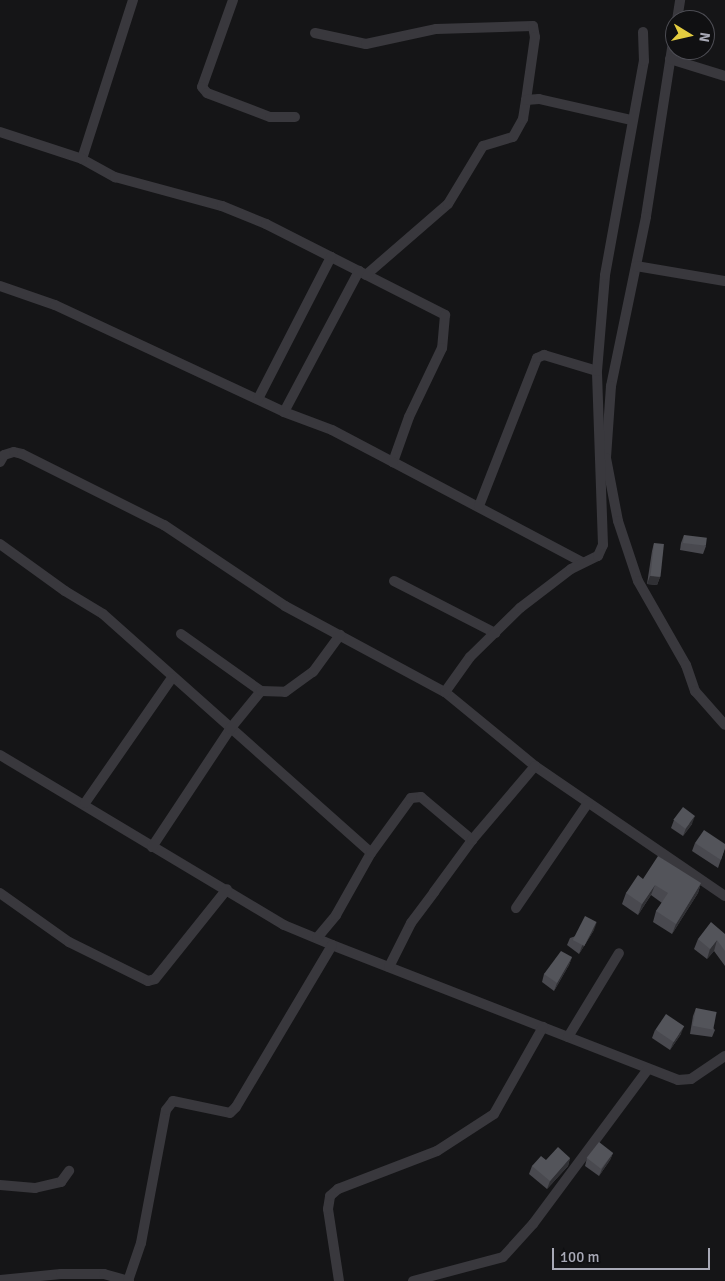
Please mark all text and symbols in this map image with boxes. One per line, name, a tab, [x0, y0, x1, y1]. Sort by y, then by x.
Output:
north arrow	[665, 10, 715, 60]
text: N	[695, 31, 713, 43]
scale bar	[555, 1238, 712, 1270]
text: 100 m	[560, 1248, 600, 1266]

